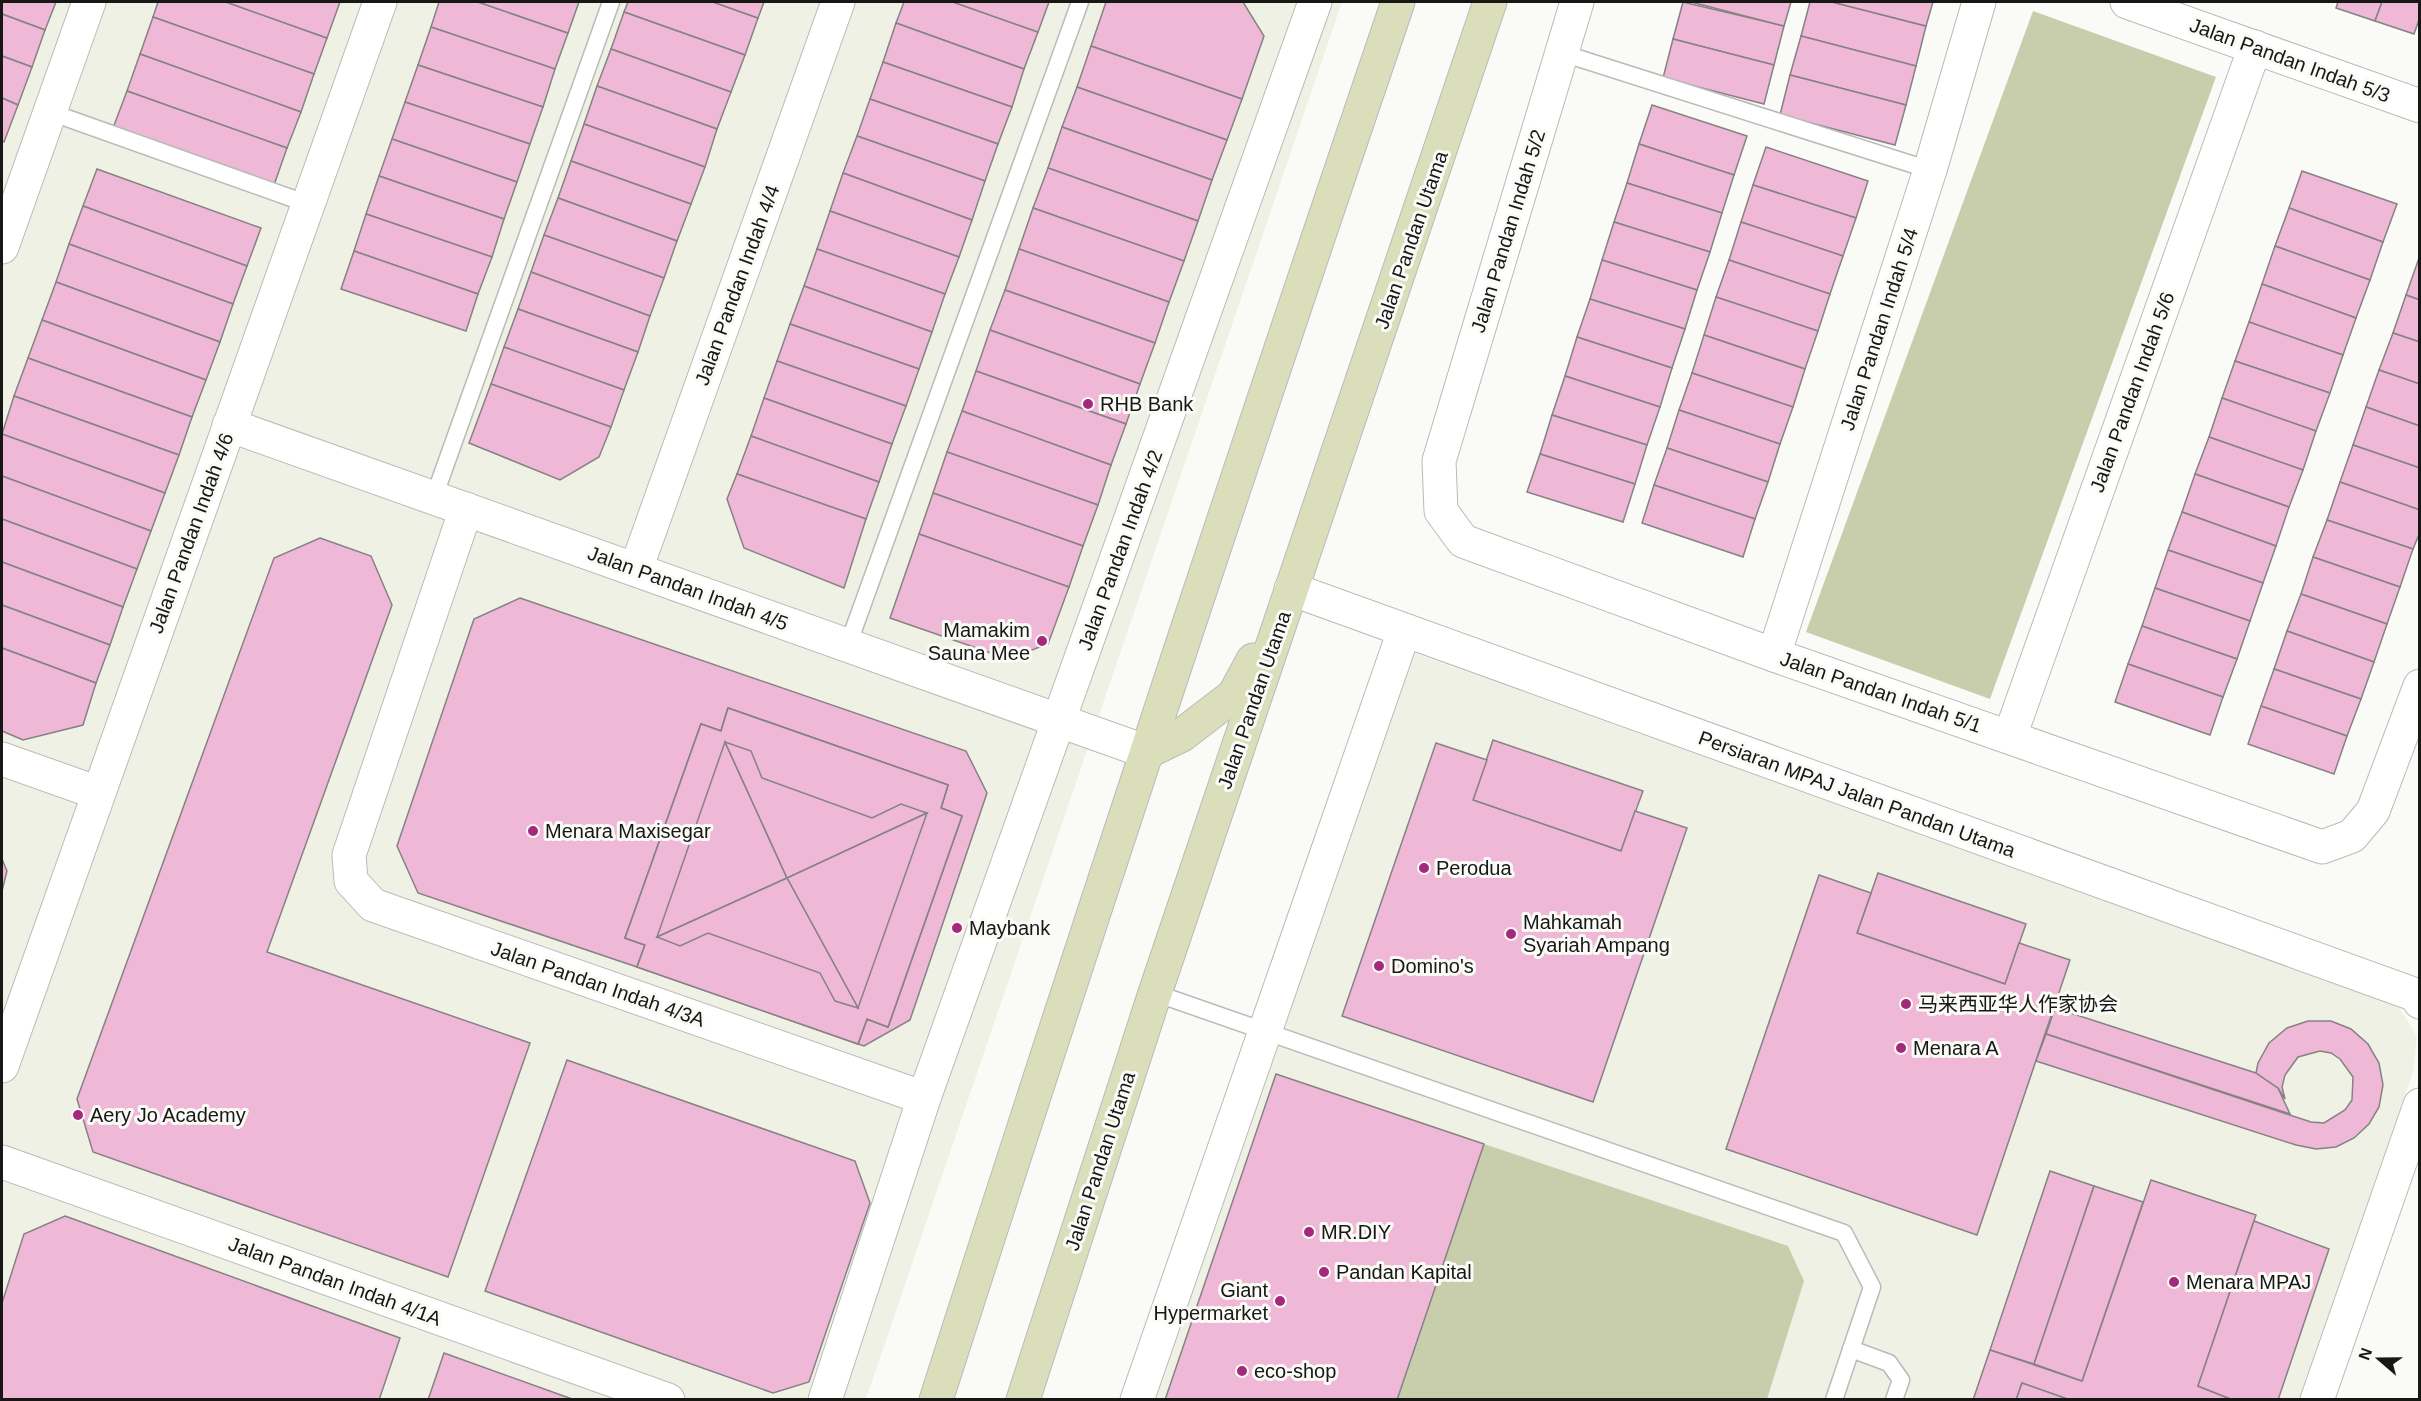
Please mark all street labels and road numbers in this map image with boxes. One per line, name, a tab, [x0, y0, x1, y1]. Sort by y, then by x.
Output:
street label: Jalan Pandan Indah 5/3	[2187, 14, 2393, 106]
street label: Jalan Pandan Indah 5/2	[1467, 127, 1549, 335]
street label: Jalan Pandan Utama	[1370, 147, 1452, 332]
street label: Jalan Pandan Indah 4/4	[691, 182, 783, 388]
street label: Jalan Pandan Indah 5/4	[1836, 225, 1922, 433]
street label: Jalan Pandan Indah 5/6	[2086, 289, 2178, 495]
street label: Jalan Pandan Indah 4/6	[145, 430, 237, 636]
street label: Jalan Pandan Indah 4/2	[1074, 447, 1166, 653]
street label: Jalan Pandan Indah 4/5	[585, 542, 791, 634]
street label: Jalan Pandan Utama	[1213, 607, 1295, 792]
street label: Jalan Pandan Indah 5/1	[1778, 647, 1984, 737]
street label: Persiaran MPAJ Jalan Pandan Utama	[1696, 726, 2019, 862]
street label: Jalan Pandan Indah 4/3A	[488, 937, 708, 1031]
street label: Jalan Pandan Utama	[1061, 1068, 1140, 1253]
street label: Jalan Pandan Indah 4/1A	[226, 1232, 445, 1330]

